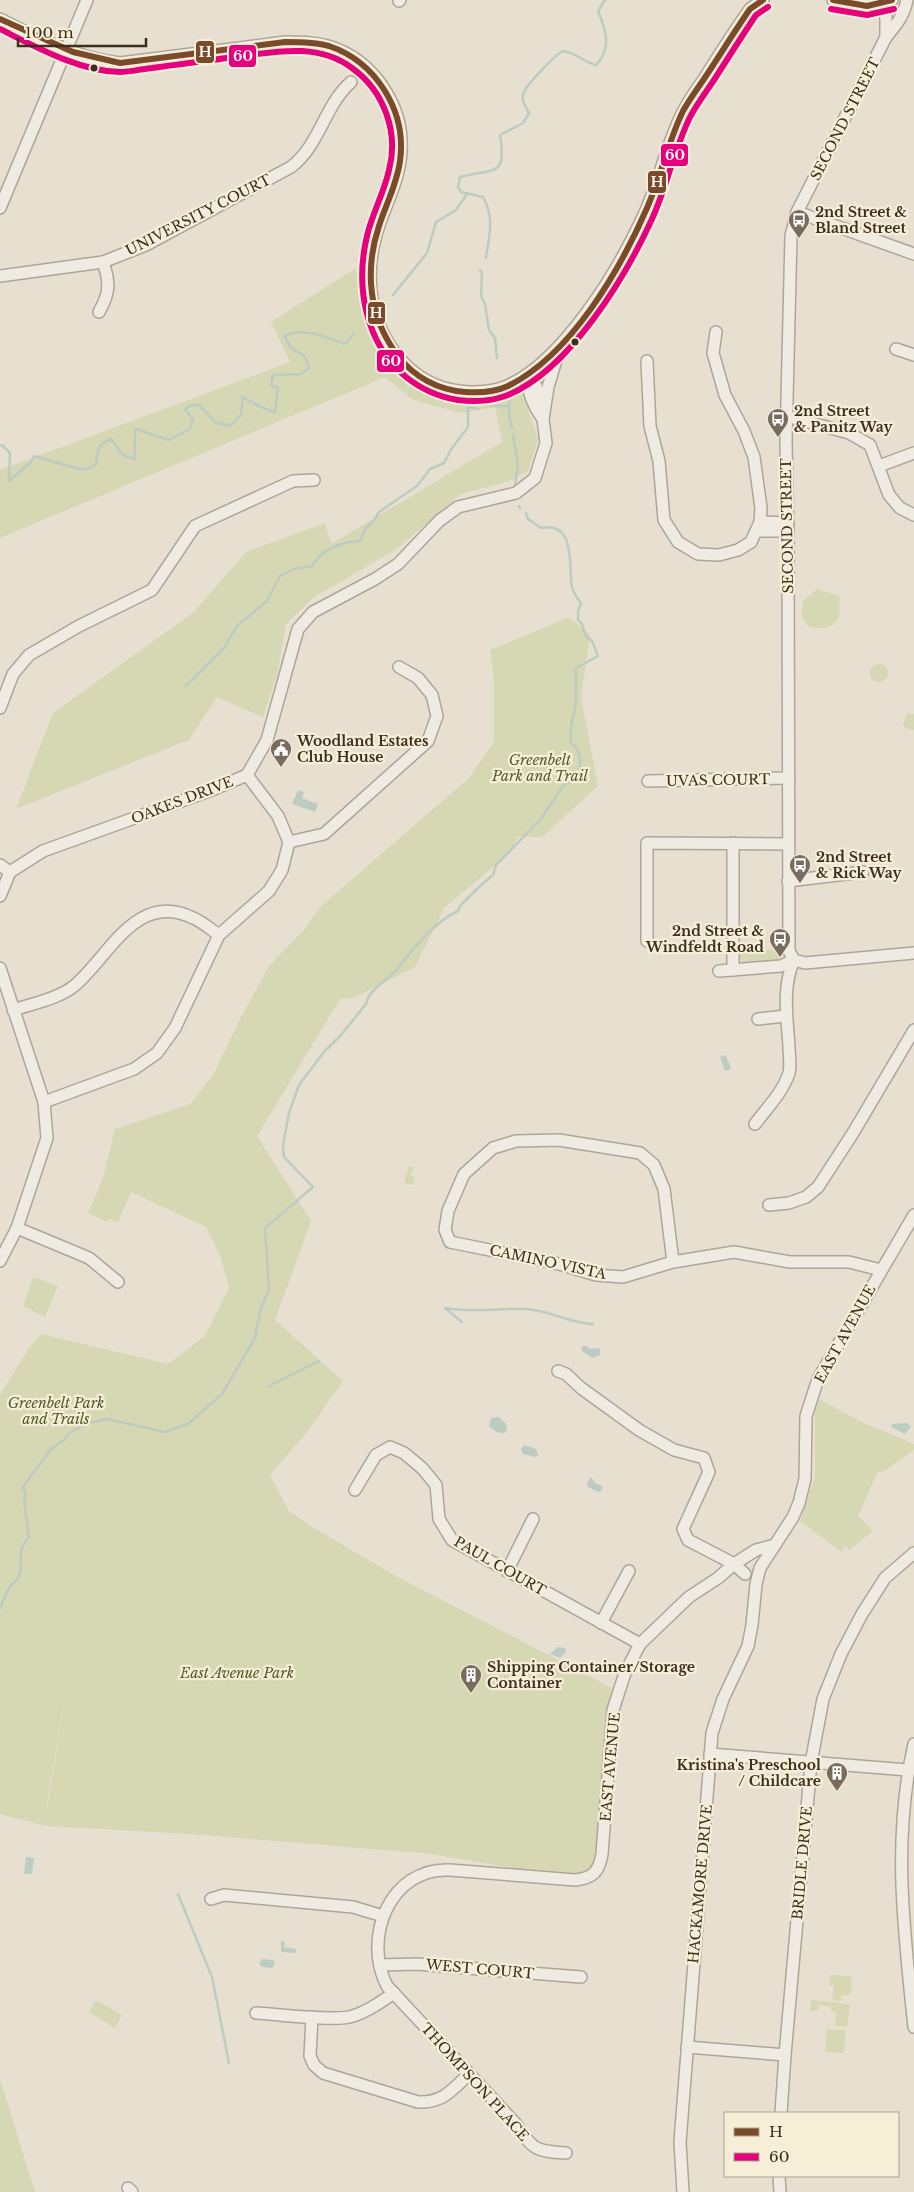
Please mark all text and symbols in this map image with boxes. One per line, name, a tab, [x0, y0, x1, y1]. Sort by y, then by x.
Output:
scale bar	[18, 15, 145, 47]
text: 100 m	[25, 23, 74, 42]
line badge: H	[195, 40, 215, 64]
text: H	[198, 43, 212, 61]
line badge: 60	[228, 44, 257, 68]
text: 60	[233, 47, 253, 65]
street label: SECOND STREET	[806, 55, 884, 183]
unlabelled marker	[89, 63, 99, 73]
line badge: 60	[660, 143, 689, 167]
text: 60	[665, 146, 685, 164]
street label: UNIVERSITY COURT	[122, 170, 274, 260]
line badge: H	[647, 170, 667, 194]
text: H	[650, 173, 664, 191]
place label: 2nd Street & Bland Street	[815, 203, 908, 237]
bus stop icon: 2nd Street & Bland Street	[787, 208, 811, 239]
line badge: H	[367, 301, 386, 325]
text: H	[369, 304, 383, 322]
unlabelled marker	[570, 337, 580, 347]
line badge: 60	[376, 349, 405, 373]
text: 60	[381, 352, 401, 370]
place label: 2nd Street & Panitz Way	[794, 402, 893, 436]
bus stop icon: 2nd Street & Panitz Way	[766, 407, 790, 438]
street label: SECOND STREET	[777, 458, 797, 594]
place label: Woodland Estates Club House	[296, 732, 429, 766]
public building icon: Woodland Estates Club House	[269, 737, 293, 768]
park label: Greenbelt Park and Trail	[491, 751, 589, 785]
street label: UVAS COURT	[666, 770, 770, 790]
street label: OAKES DRIVE	[128, 772, 236, 828]
place label: 2nd Street & Rick Way	[816, 848, 902, 882]
bus stop icon: 2nd Street & Rick Way	[788, 853, 812, 884]
place label: 2nd Street & Windfeldt Road	[645, 922, 765, 956]
bus stop icon: 2nd Street & Windfeldt Road	[768, 927, 792, 958]
street label: CAMINO VISTA	[488, 1241, 608, 1283]
street label: EAST AVENUE	[810, 1282, 880, 1386]
park label: Greenbelt Park and Trails	[8, 1394, 104, 1428]
street label: PAUL COURT	[451, 1532, 549, 1600]
place label: Shipping Container/Storage Container	[487, 1658, 695, 1692]
building icon: Shipping Container/Storage Container	[459, 1663, 483, 1694]
park label: East Avenue Park	[179, 1664, 294, 1682]
street label: EAST AVENUE	[596, 1711, 624, 1823]
place label: Kristina's Preschool / Childcare	[677, 1756, 821, 1790]
building icon: Kristina's Preschool / Childcare	[825, 1761, 849, 1792]
street label: HACKAMORE DRIVE	[684, 1804, 716, 1964]
street label: BRIDLE DRIVE	[788, 1805, 816, 1921]
street label: WEST COURT	[424, 1955, 535, 1983]
street label: THOMPSON PLACE	[417, 2019, 533, 2145]
legend	[724, 2112, 899, 2177]
text: H	[769, 2122, 783, 2141]
text: 60	[769, 2147, 789, 2166]

